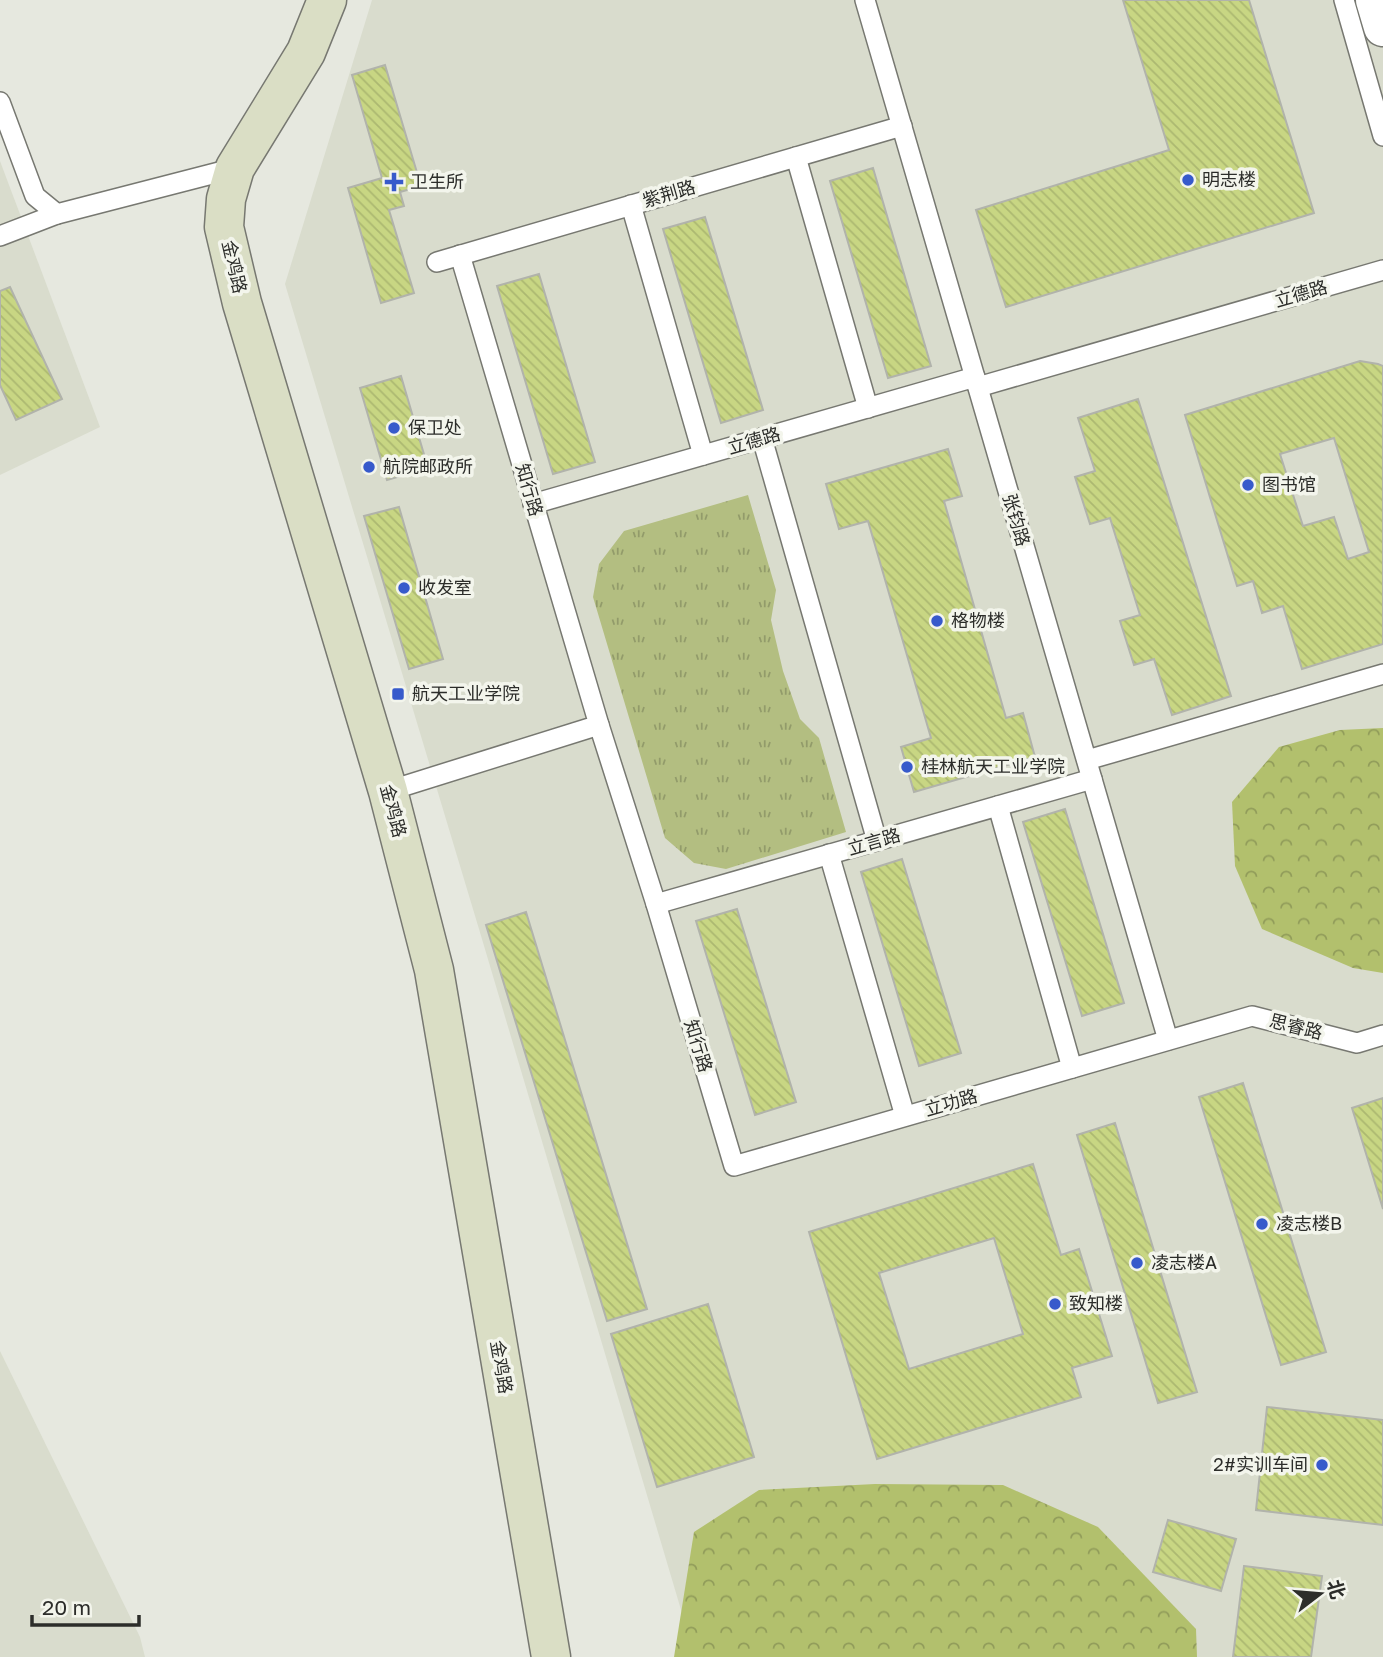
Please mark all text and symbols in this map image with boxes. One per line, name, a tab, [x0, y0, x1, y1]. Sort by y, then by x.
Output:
place label: 明志楼	[1202, 168, 1256, 190]
place label: 卫生所	[410, 170, 464, 192]
marker: 卫生所	[384, 172, 404, 192]
marker: 明志楼	[1180, 172, 1196, 188]
street label: 紫荆路	[640, 175, 698, 211]
street label: 金鸡路	[218, 238, 252, 296]
street label: 立德路	[1272, 275, 1330, 311]
place label: 保卫处	[408, 416, 462, 438]
marker: 保卫处	[386, 420, 402, 436]
street label: 立德路	[725, 422, 783, 458]
place label: 航院邮政所	[383, 455, 473, 477]
marker: 航院邮政所	[361, 459, 377, 475]
street label: 知行路	[512, 461, 548, 519]
place label: 图书馆	[1262, 473, 1316, 495]
marker: 图书馆	[1240, 477, 1256, 493]
street label: 张钧路	[999, 491, 1035, 549]
place label: 收发室	[418, 576, 472, 598]
marker: 收发室	[396, 580, 412, 596]
place label: 格物楼	[951, 609, 1005, 631]
marker: 格物楼	[929, 613, 945, 629]
place label: 航天工业学院	[412, 682, 520, 704]
marker: 航天工业学院	[390, 686, 406, 702]
place label: 桂林航天工业学院	[921, 755, 1065, 777]
marker: 桂林航天工业学院	[899, 759, 915, 775]
street label: 金鸡路	[376, 782, 412, 840]
street label: 立言路	[845, 823, 903, 859]
street label: 思睿路	[1267, 1009, 1325, 1043]
street label: 知行路	[681, 1017, 717, 1075]
street label: 立功路	[922, 1084, 980, 1120]
place label: 凌志楼B	[1276, 1212, 1342, 1234]
marker: 凌志楼B	[1254, 1216, 1270, 1232]
place label: 凌志楼A	[1151, 1251, 1217, 1273]
marker: 凌志楼A	[1129, 1255, 1145, 1271]
place label: 致知楼	[1069, 1292, 1123, 1314]
marker: 致知楼	[1047, 1296, 1063, 1312]
street label: 金鸡路	[486, 1338, 518, 1395]
place label: 2#实训车间	[1213, 1453, 1308, 1475]
marker: 2#实训车间	[1314, 1457, 1330, 1473]
north arrow	[1285, 1559, 1355, 1629]
text: 北	[1323, 1577, 1350, 1601]
scale bar	[32, 1584, 138, 1628]
text: 20 m	[42, 1594, 91, 1620]

